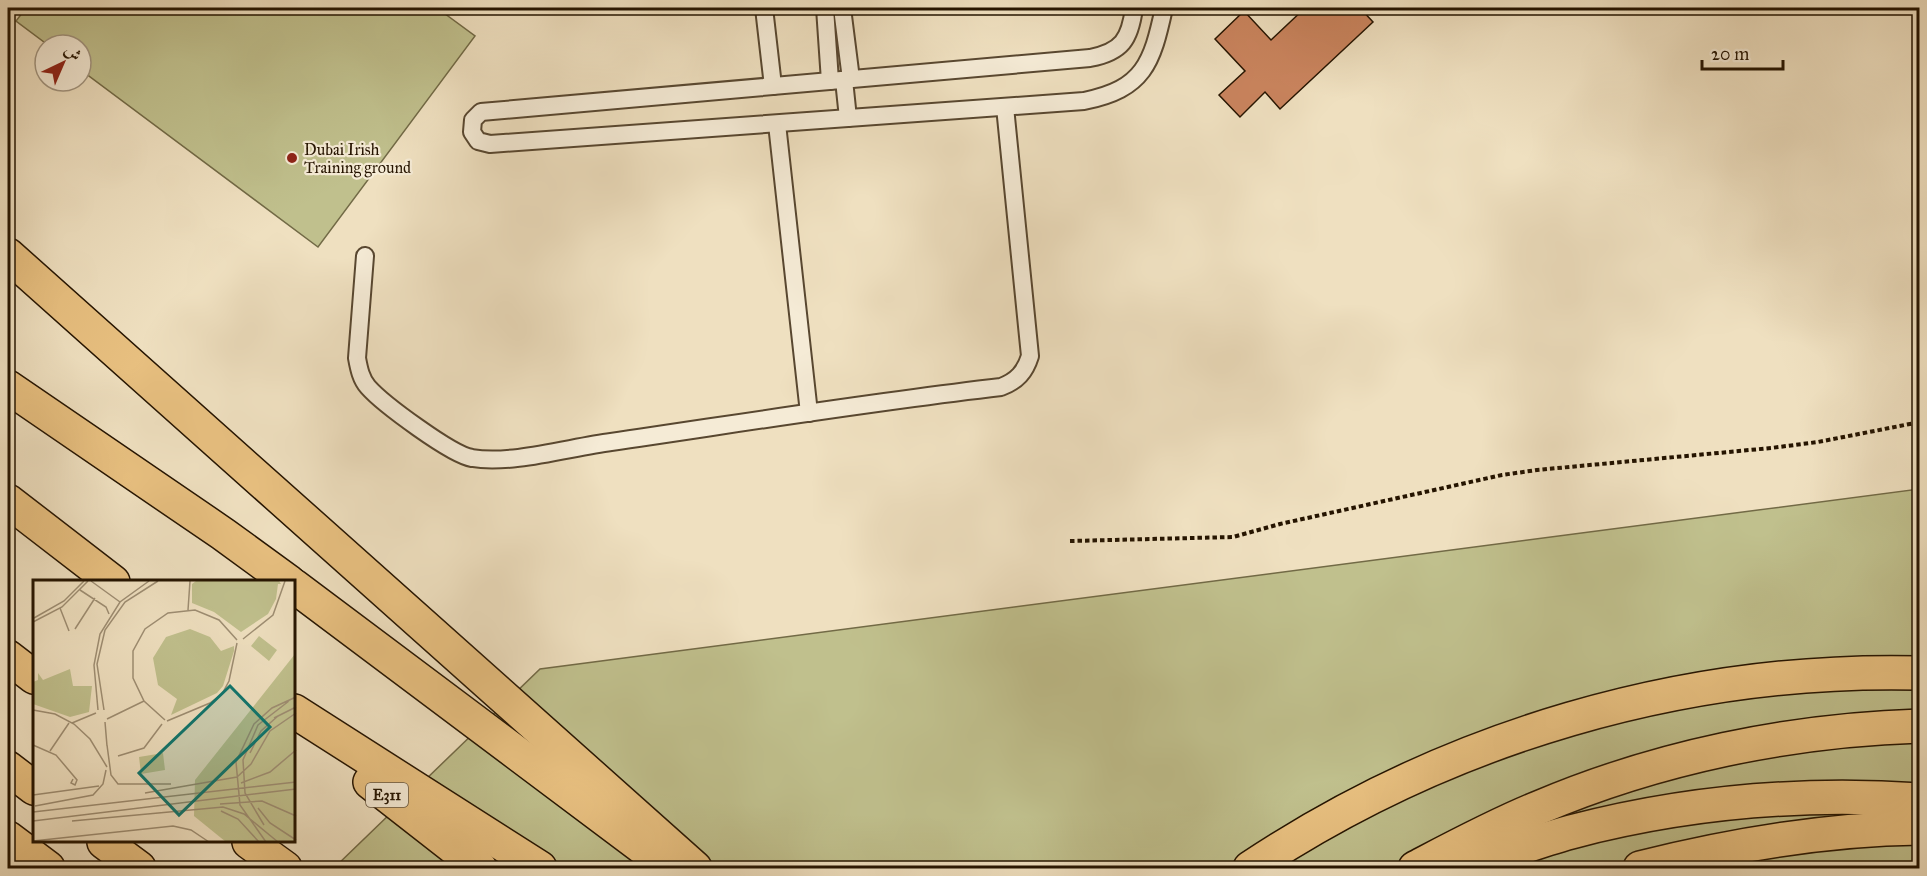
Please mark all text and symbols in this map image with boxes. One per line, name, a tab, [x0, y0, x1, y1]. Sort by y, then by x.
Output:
north arrow	[33, 33, 93, 93]
scale bar	[1702, 33, 1783, 71]
text: ش	[61, 40, 85, 65]
text: 20 m	[1711, 43, 1749, 65]
place label: Dubai Irish Training ground	[304, 140, 411, 178]
marker: Dubai Irish Training ground	[285, 151, 299, 165]
inset map	[33, 580, 296, 843]
road number: E311	[366, 783, 408, 807]

